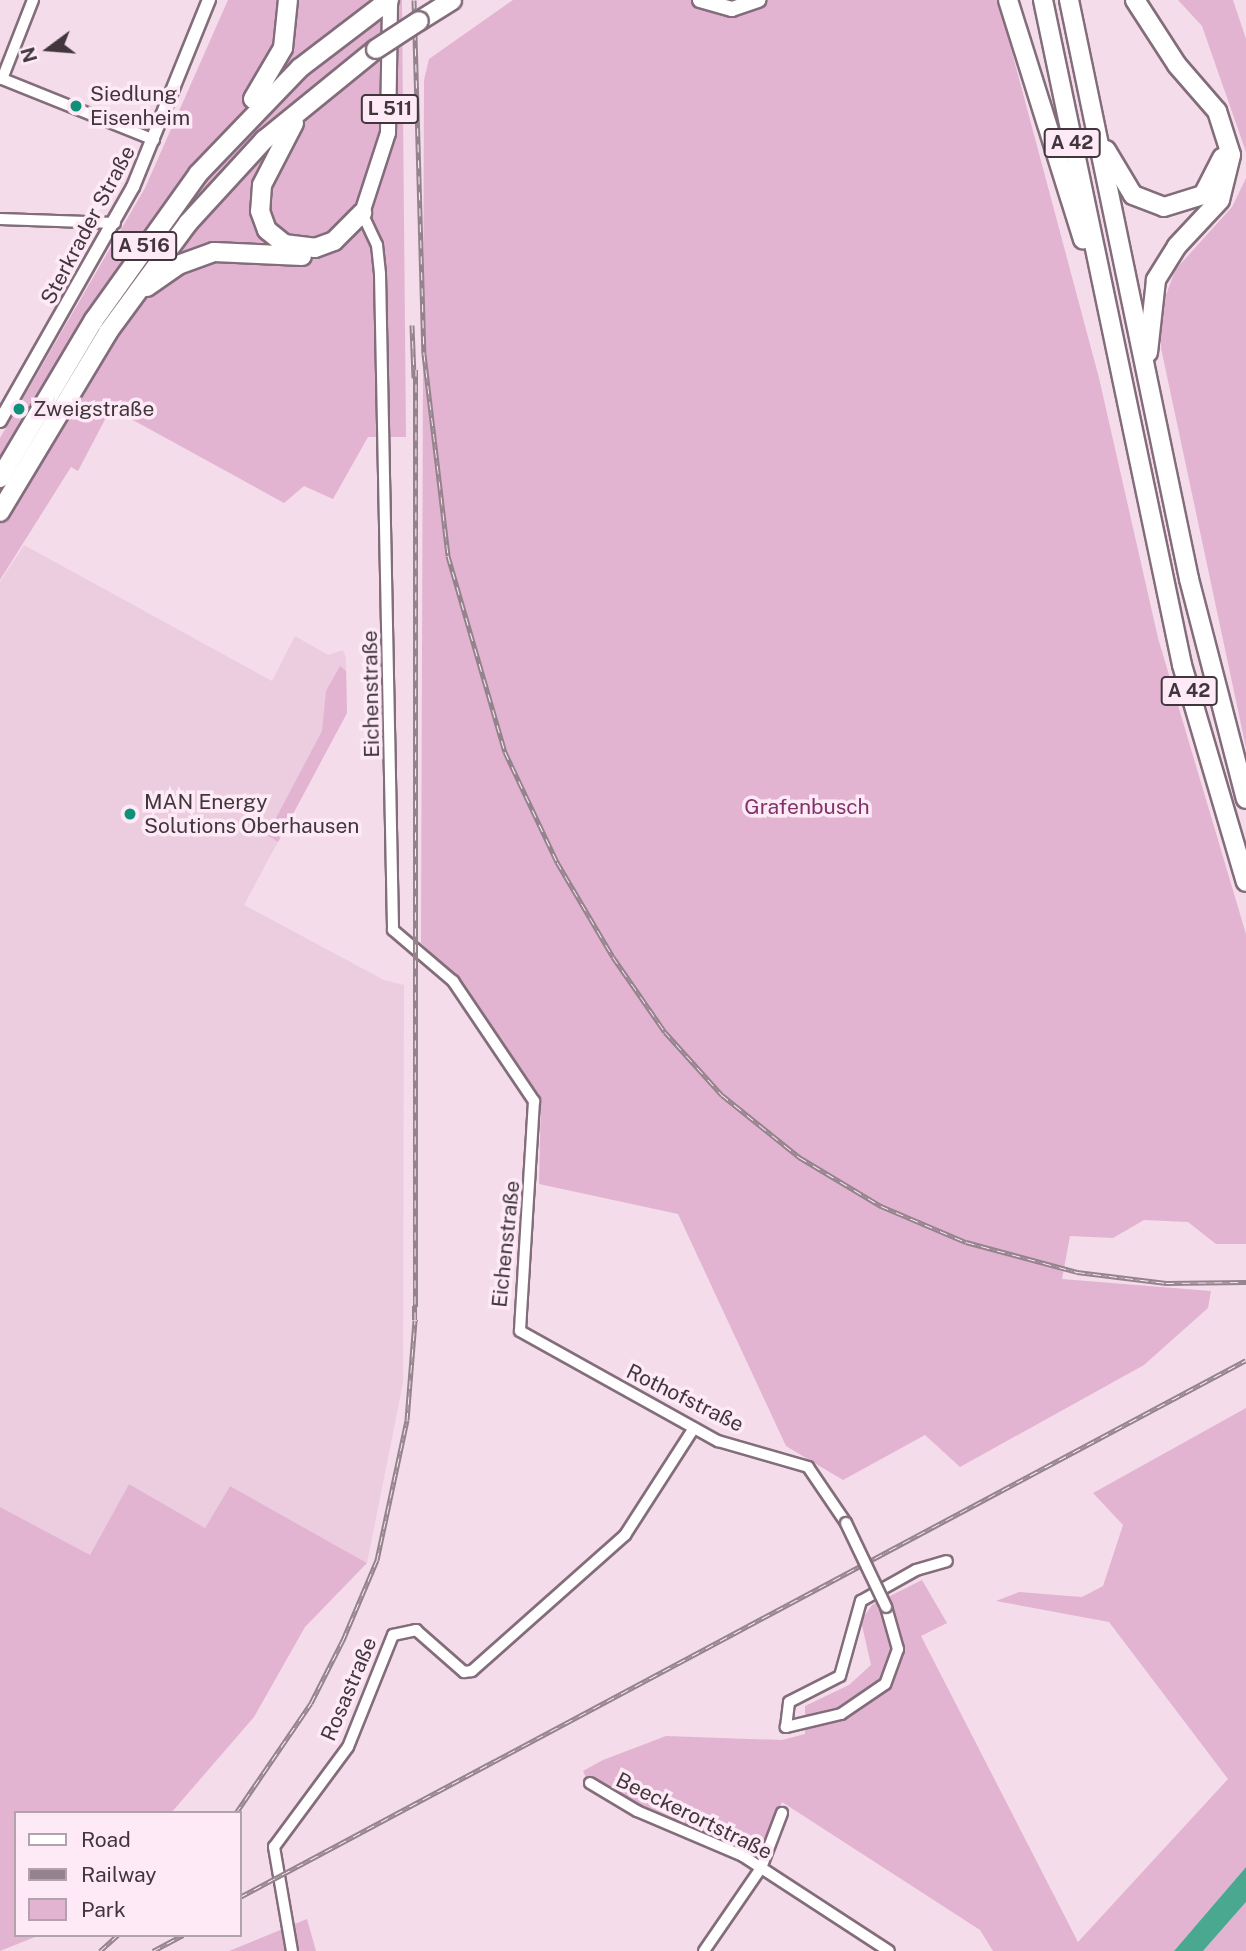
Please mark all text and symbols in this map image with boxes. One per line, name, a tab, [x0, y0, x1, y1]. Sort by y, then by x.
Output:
north arrow	[14, 14, 84, 84]
text: N	[16, 45, 41, 65]
place label: Siedlung Eisenheim	[90, 81, 190, 131]
road number: L 511	[360, 94, 420, 124]
marker: Siedlung Eisenheim	[68, 98, 84, 114]
road number: A 42	[1042, 127, 1102, 158]
street label: Sterkrader Straße	[36, 141, 140, 309]
road number: A 516	[111, 230, 177, 262]
place label: Zweigstraße	[33, 396, 154, 422]
marker: Zweigstraße	[11, 401, 27, 417]
street label: Eichenstraße	[357, 630, 385, 758]
road number: A 42	[1159, 676, 1219, 706]
place label: MAN Energy Solutions Oberhausen	[144, 789, 360, 839]
park label: Grafenbusch	[744, 794, 870, 820]
marker: MAN Energy Solutions Oberhausen	[122, 806, 138, 822]
street label: Eichenstraße	[487, 1179, 525, 1309]
street label: Rothofstraße	[622, 1359, 748, 1437]
street label: Rosastraße	[316, 1633, 382, 1745]
street label: Beeckerortstraße	[612, 1767, 776, 1865]
legend	[14, 1811, 242, 1937]
text: Road	[81, 1827, 131, 1852]
text: Railway	[81, 1862, 157, 1887]
text: Park	[81, 1897, 126, 1922]

